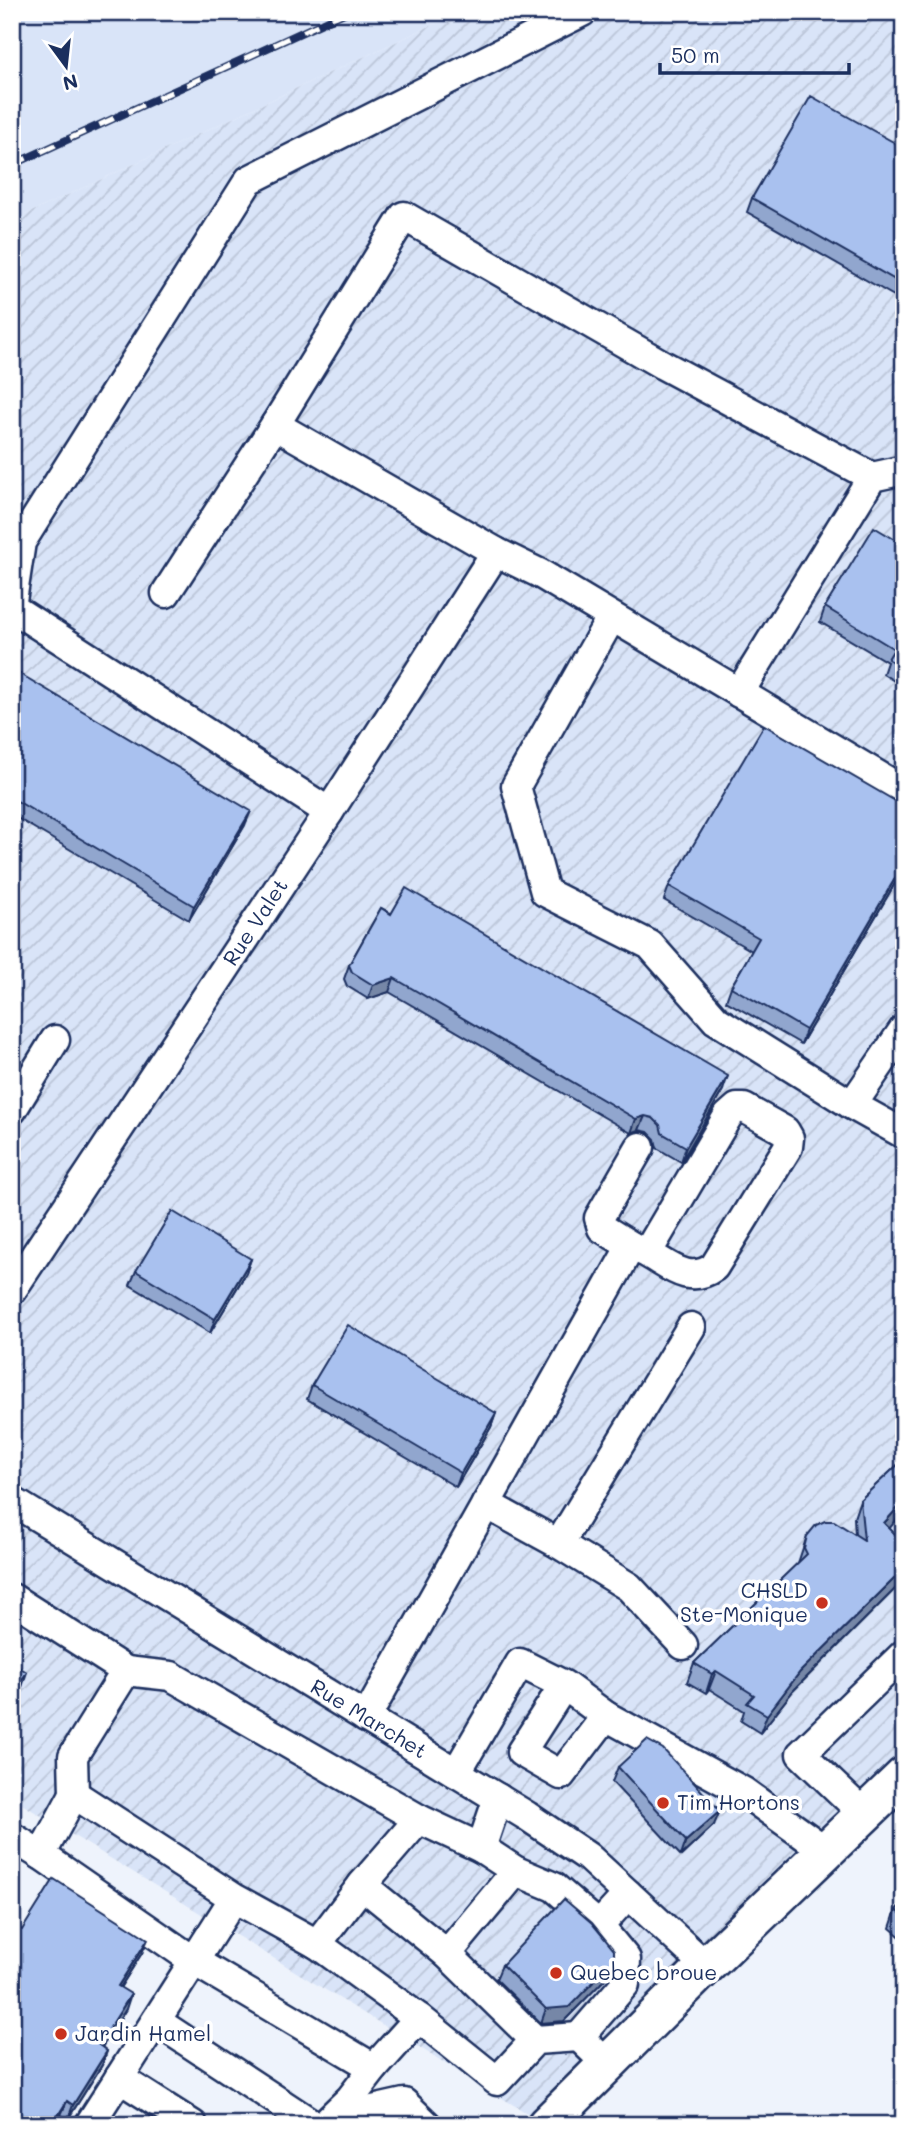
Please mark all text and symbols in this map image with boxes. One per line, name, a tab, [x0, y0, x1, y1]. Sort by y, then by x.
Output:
north arrow	[32, 32, 102, 102]
scale bar	[660, 32, 850, 76]
text: 50 m	[671, 41, 720, 68]
text: N	[60, 69, 81, 97]
street label: Rue Valet	[216, 873, 293, 970]
place label: CHSLD Ste-Monique	[680, 1576, 808, 1627]
marker: CHSLD Ste-Monique	[814, 1595, 830, 1611]
street label: Rue Marchet	[306, 1672, 433, 1764]
place label: Tim Hortons	[677, 1788, 800, 1815]
marker: Tim Hortons	[655, 1795, 671, 1811]
place label: Quebec broue	[570, 1958, 717, 1985]
marker: Quebec broue	[548, 1965, 564, 1981]
place label: Jardin Hamel	[75, 2019, 211, 2046]
marker: Jardin Hamel	[53, 2026, 69, 2042]

